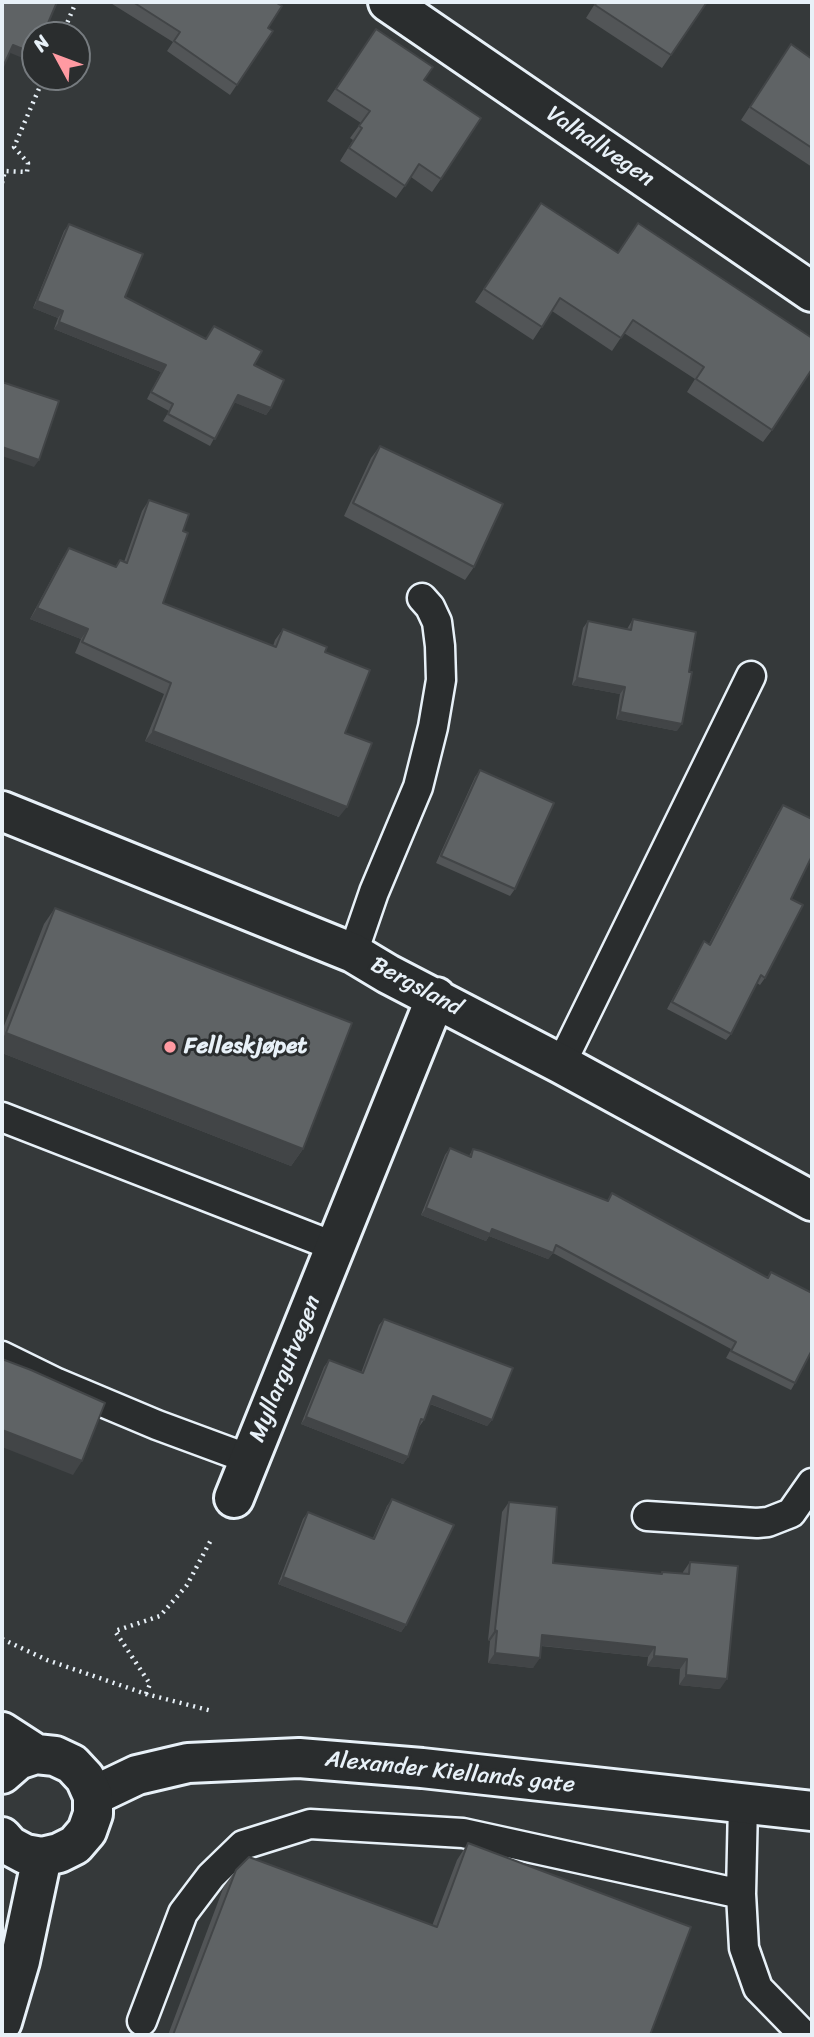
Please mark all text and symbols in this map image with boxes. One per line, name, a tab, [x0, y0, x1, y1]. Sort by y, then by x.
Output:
north arrow	[21, 21, 91, 91]
text: N	[25, 27, 58, 59]
street label: Valhallvegen	[541, 101, 659, 193]
street label: Bergsland	[366, 951, 466, 1023]
place label: Felleskjøpet	[184, 1033, 307, 1061]
marker: Felleskjøpet	[162, 1039, 178, 1055]
street label: Myllargutvegen	[244, 1292, 328, 1446]
street label: Alexander Kiellands gate	[324, 1746, 576, 1800]

